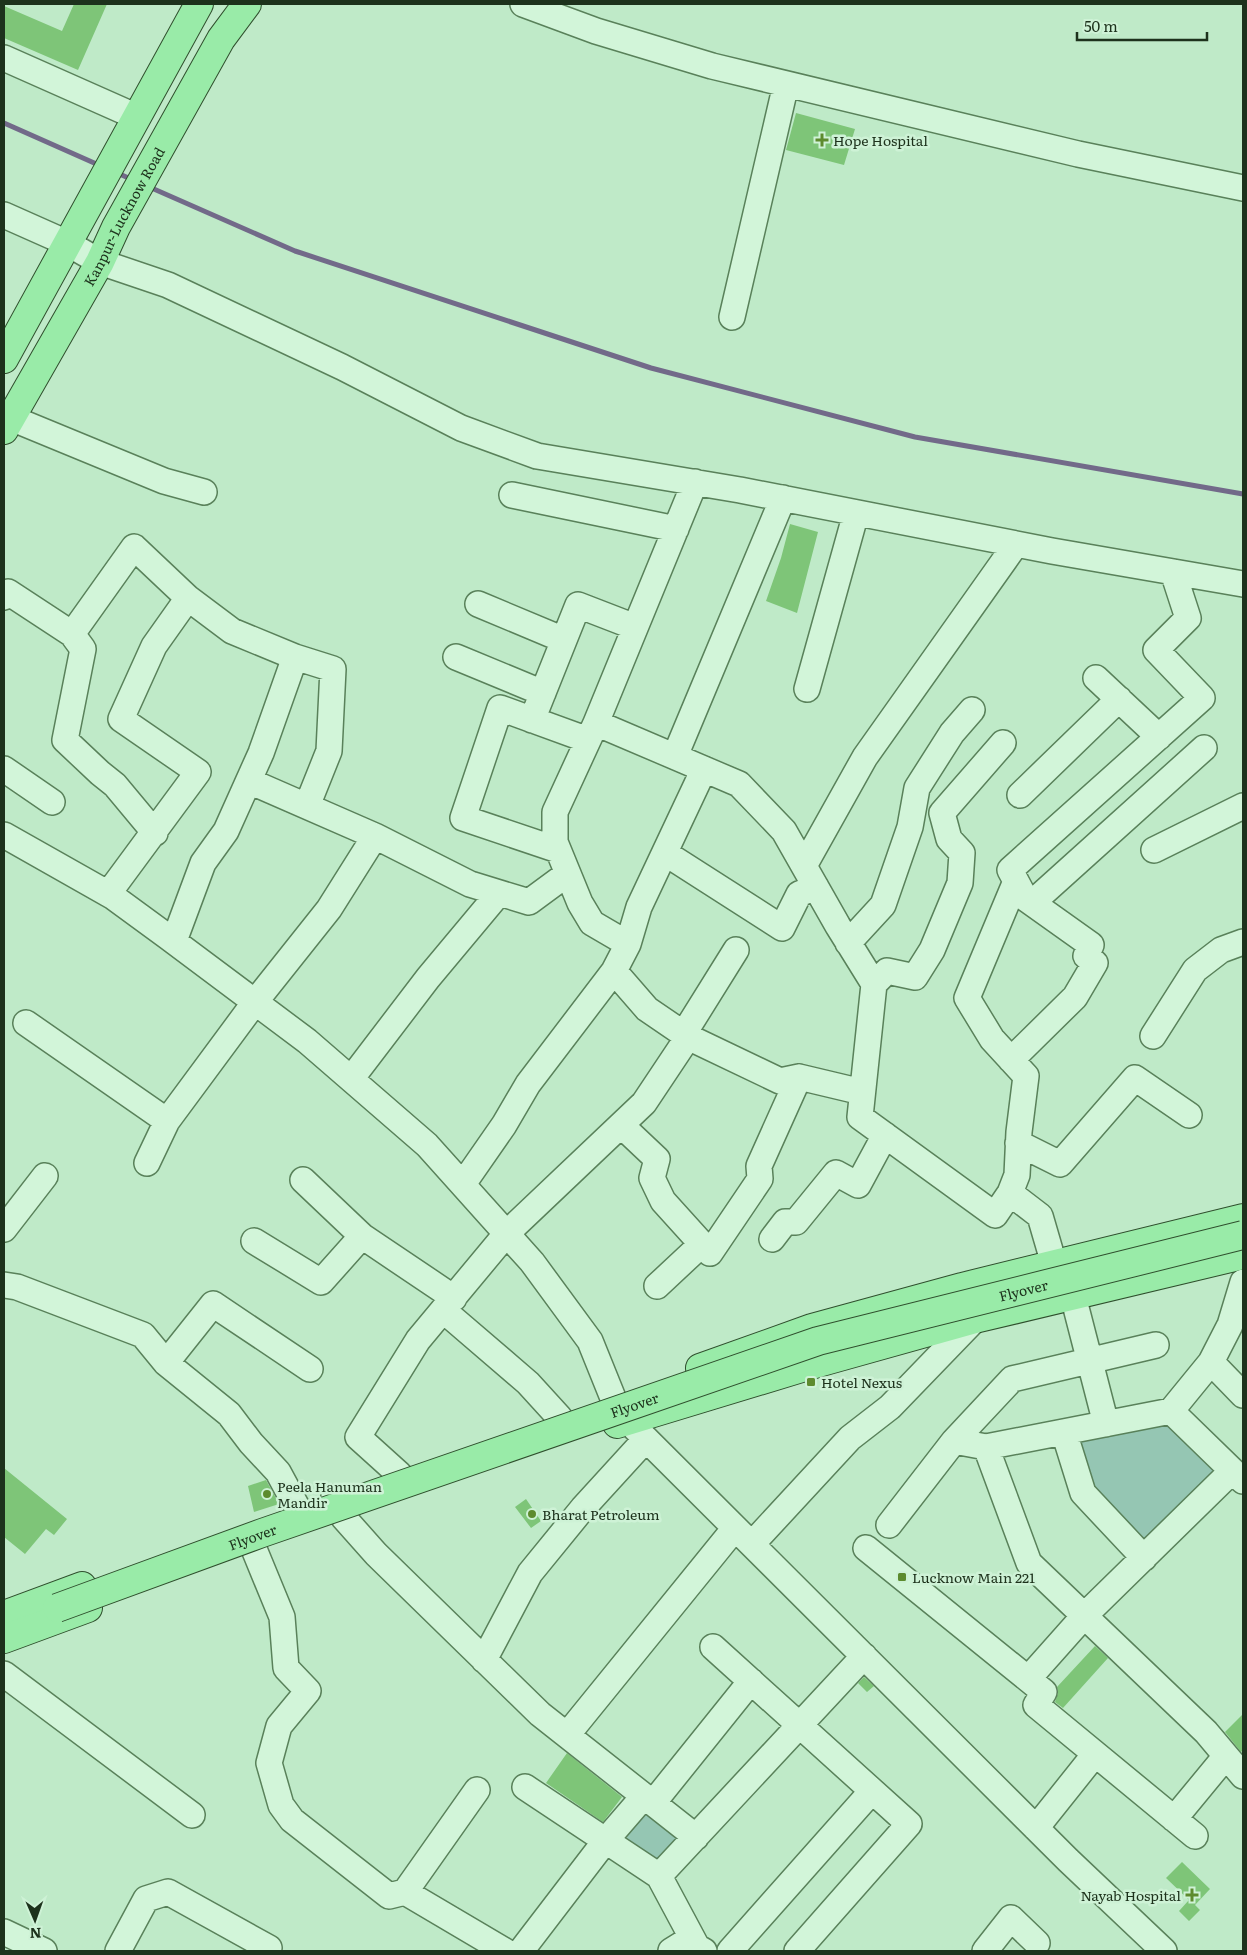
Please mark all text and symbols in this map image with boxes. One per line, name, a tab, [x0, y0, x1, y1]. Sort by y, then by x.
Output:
scale bar	[1077, 10, 1207, 42]
text: 50 m	[1084, 14, 1118, 37]
place label: Hope Hospital	[833, 130, 928, 150]
marker: Hope Hospital	[815, 133, 829, 147]
street label: Kanpur-Lucknow Road	[78, 143, 169, 290]
street label: Flyover	[997, 1274, 1050, 1306]
place label: Hotel Nexus	[821, 1372, 902, 1392]
marker: Hotel Nexus	[805, 1376, 817, 1388]
street label: Flyover	[607, 1387, 661, 1422]
place label: Peela Hanuman Mandir	[277, 1476, 382, 1512]
marker: Peela Hanuman Mandir	[261, 1488, 273, 1500]
place label: Bharat Petroleum	[542, 1504, 660, 1524]
marker: Bharat Petroleum	[526, 1508, 538, 1520]
street label: Flyover	[225, 1519, 280, 1555]
place label: Lucknow Main 221	[912, 1567, 1035, 1587]
marker: Lucknow Main 221	[896, 1571, 908, 1583]
place label: Nayab Hospital	[1080, 1885, 1181, 1905]
marker: Nayab Hospital	[1185, 1888, 1199, 1902]
north arrow	[10, 1895, 60, 1945]
text: N	[29, 1924, 42, 1944]

